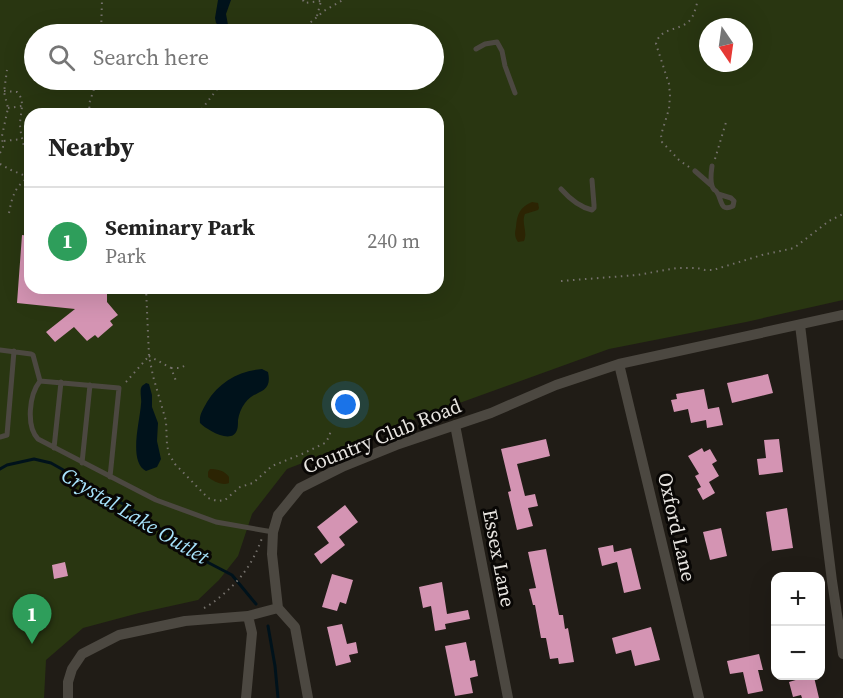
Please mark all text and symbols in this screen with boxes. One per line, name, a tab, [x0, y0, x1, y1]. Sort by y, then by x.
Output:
north arrow	[699, 18, 753, 72]
search box	[24, 24, 444, 90]
icon: search	[45, 41, 78, 74]
text: Search here	[93, 42, 209, 72]
text: Nearby	[48, 129, 134, 165]
text: Seminary Park	[105, 212, 255, 242]
text: 1	[62, 227, 73, 255]
text: 240 m	[367, 227, 420, 255]
text: Park	[105, 242, 146, 270]
your location	[331, 390, 360, 419]
street label: Country Club Road	[299, 391, 466, 481]
water label: Crystal Lake Outlet	[56, 460, 215, 572]
street label: Oxford Lane	[651, 470, 703, 584]
street label: Essex Lane	[476, 507, 522, 609]
map controls	[771, 572, 825, 680]
button: +	[771, 572, 825, 626]
pin: 1	[12, 594, 51, 644]
button: −	[771, 626, 825, 680]

